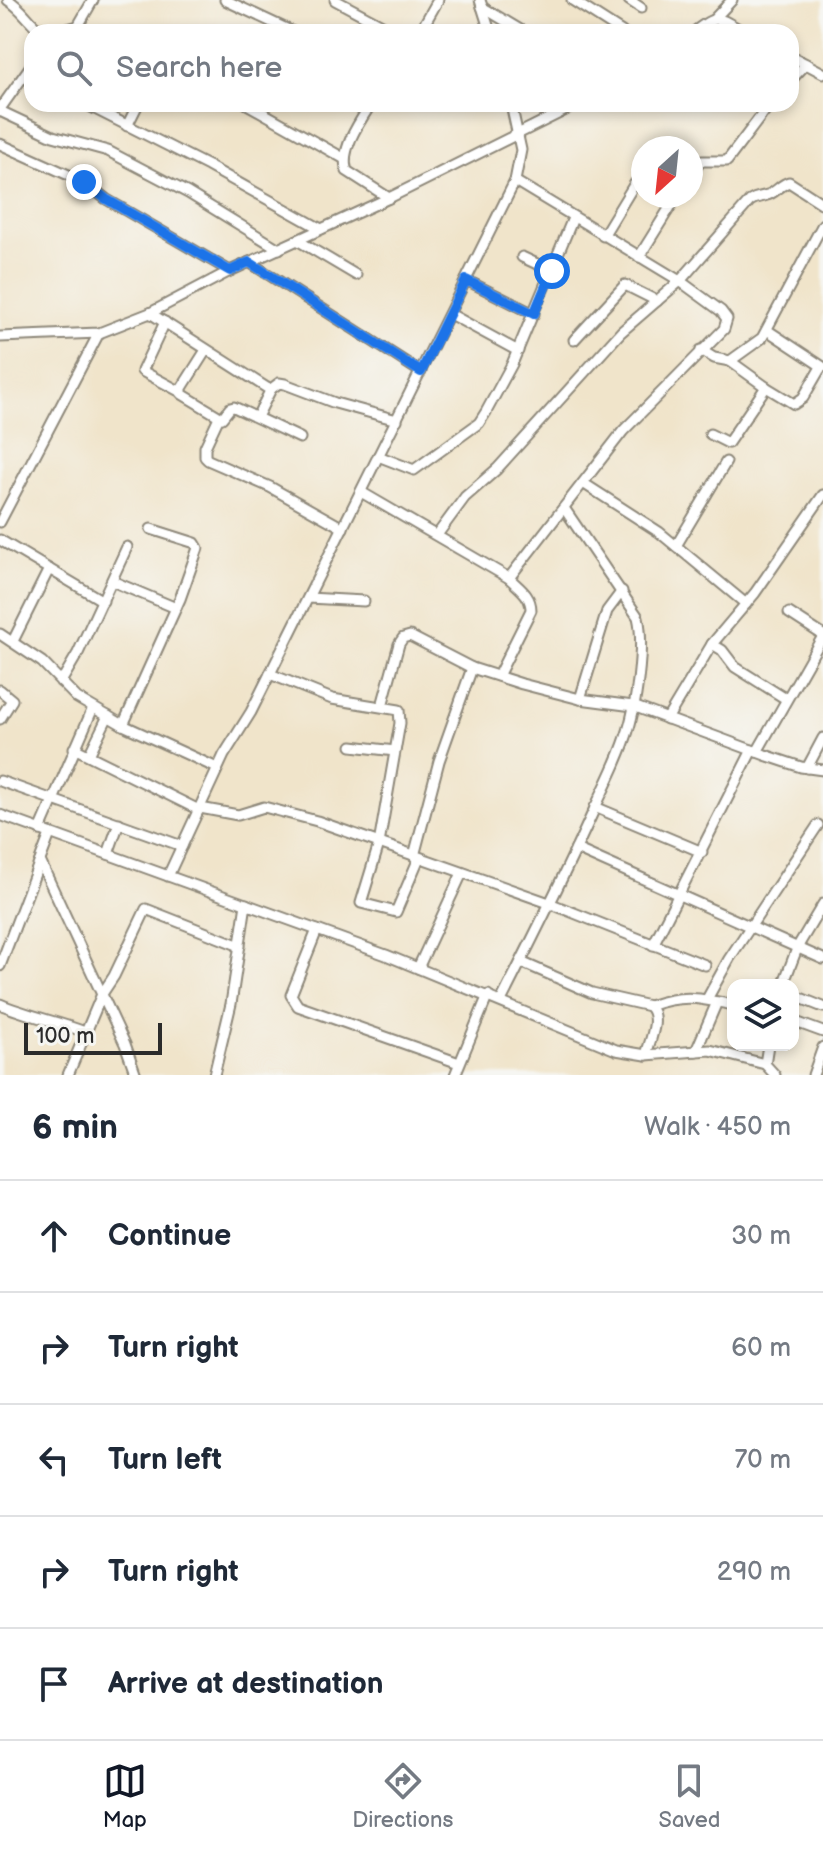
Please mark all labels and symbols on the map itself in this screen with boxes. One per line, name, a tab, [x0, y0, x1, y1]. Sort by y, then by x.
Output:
north arrow	[631, 136, 703, 208]
route end	[66, 164, 102, 200]
route start	[534, 253, 570, 289]
scale bar	[24, 1019, 162, 1055]

